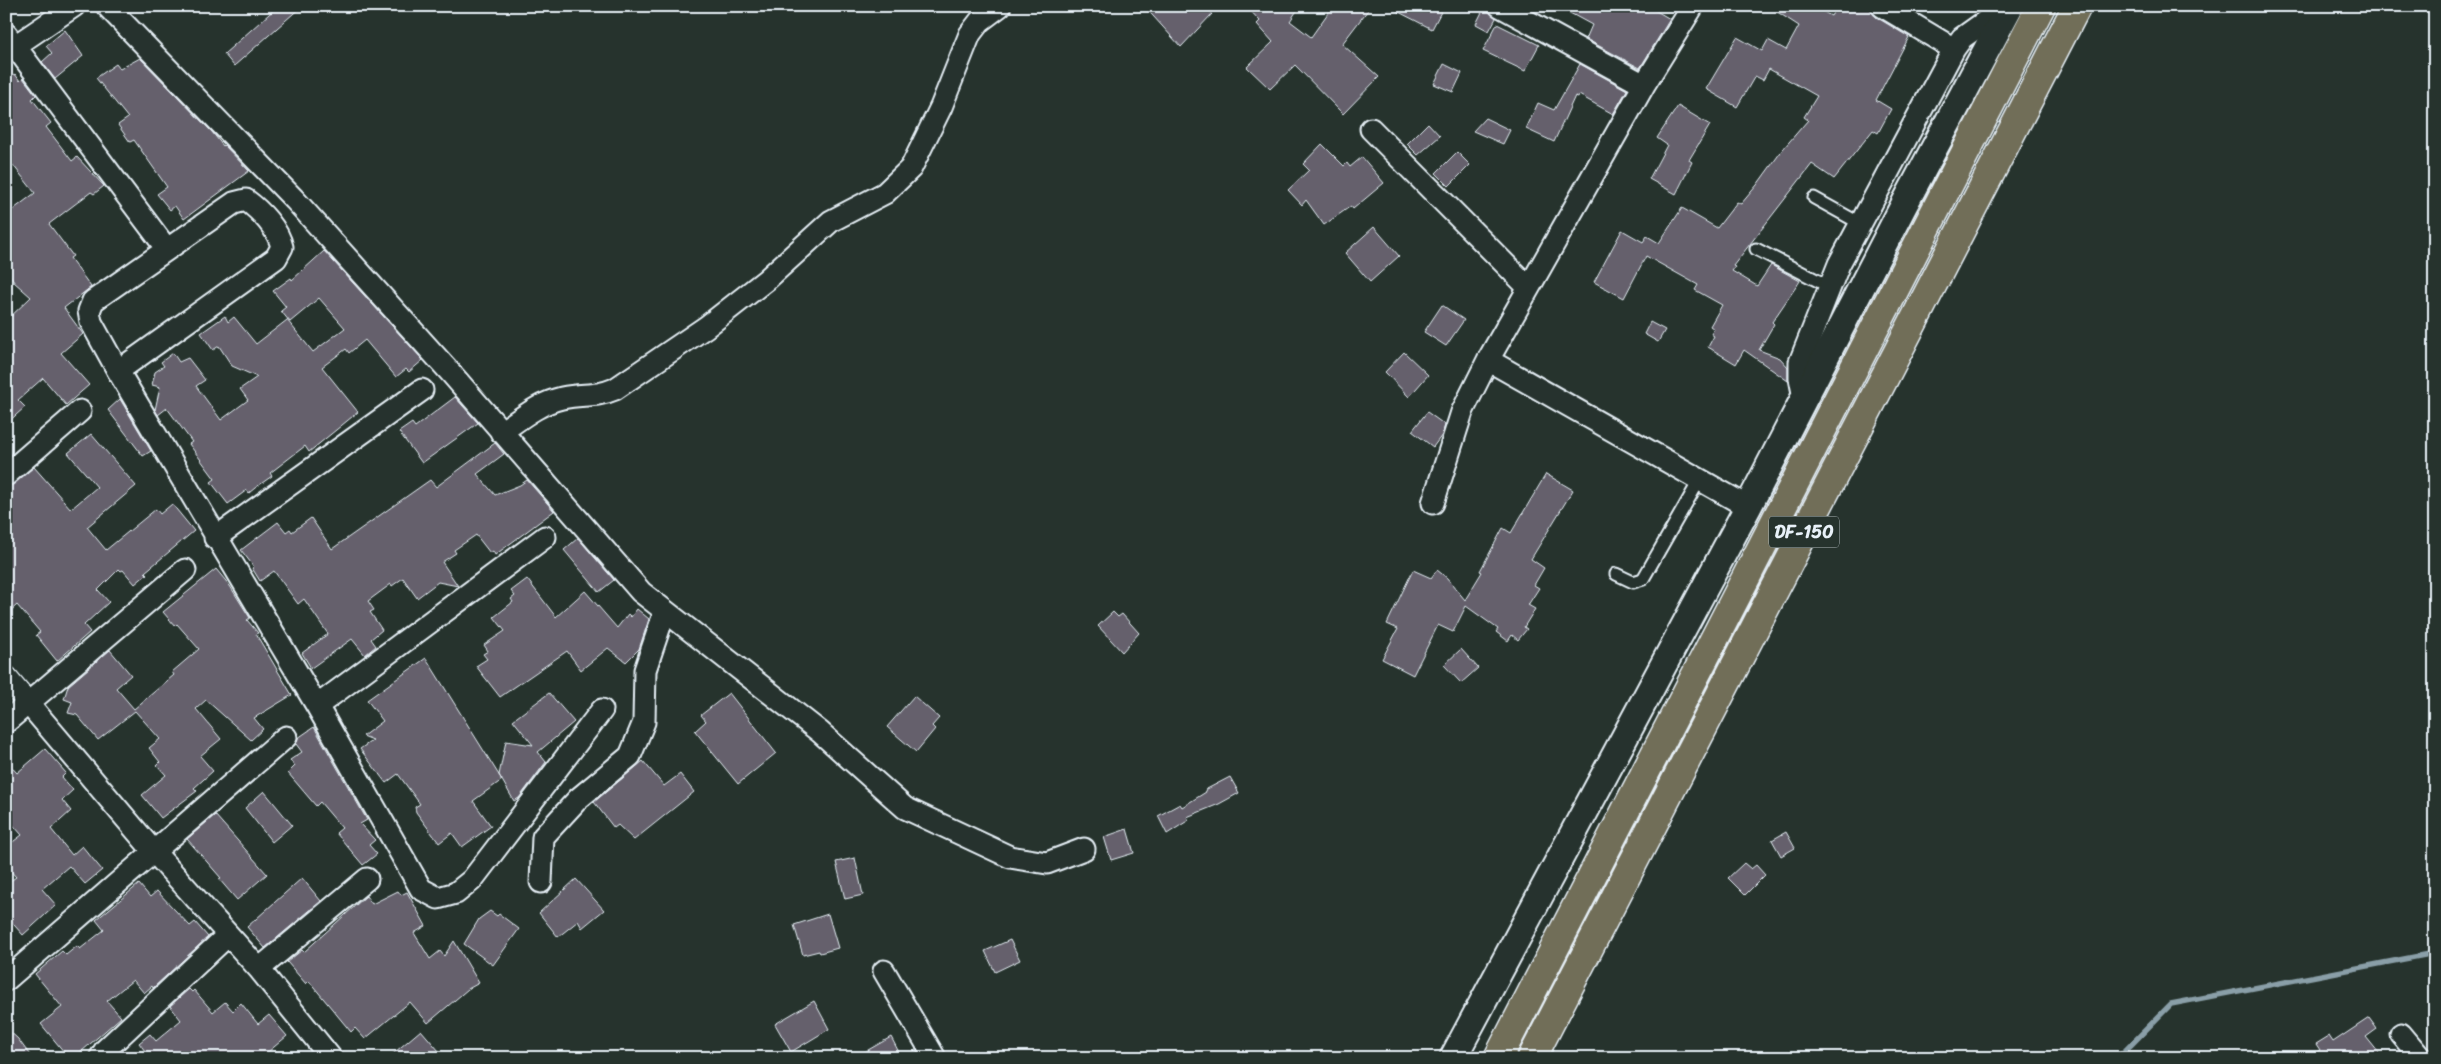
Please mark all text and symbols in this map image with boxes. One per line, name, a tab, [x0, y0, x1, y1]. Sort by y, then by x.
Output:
road number: DF-150	[1769, 516, 1839, 548]

